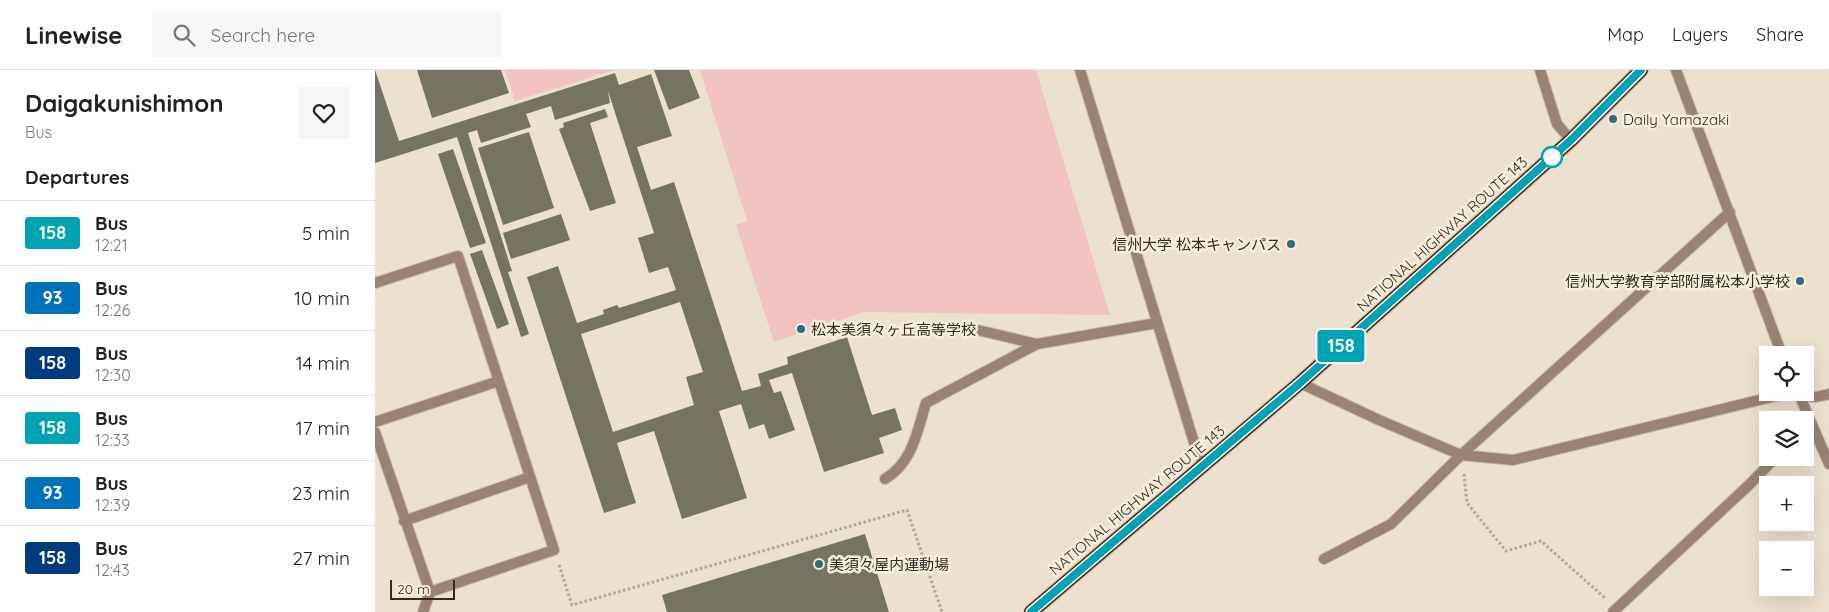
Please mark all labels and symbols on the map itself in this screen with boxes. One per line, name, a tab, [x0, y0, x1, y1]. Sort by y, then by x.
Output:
place label: Daily Yamazaki	[1623, 110, 1729, 129]
marker: Daily Yamazaki	[1607, 113, 1619, 125]
unlabelled marker	[1541, 146, 1563, 168]
street label: NATIONAL HIGHWAY ROUTE 143	[1353, 152, 1531, 316]
place label: 信州大学 松本キャンパス	[1112, 235, 1281, 254]
marker: 信州大学 松本キャンパス	[1285, 238, 1297, 250]
place label: 信州大学教育学部附属松本小学校	[1565, 272, 1790, 291]
marker: 信州大学教育学部附属松本小学校	[1794, 275, 1806, 287]
place label: 松本美須々ヶ丘高等学校	[811, 320, 976, 339]
marker: 松本美須々ヶ丘高等学校	[795, 323, 807, 335]
line badge: 158	[1312, 330, 1370, 362]
street label: NATIONAL HIGHWAY ROUTE 143	[1045, 421, 1229, 579]
place label: 美須々屋内運動場	[829, 555, 949, 574]
marker: 美須々屋内運動場	[813, 558, 825, 570]
scale bar	[390, 577, 455, 600]

